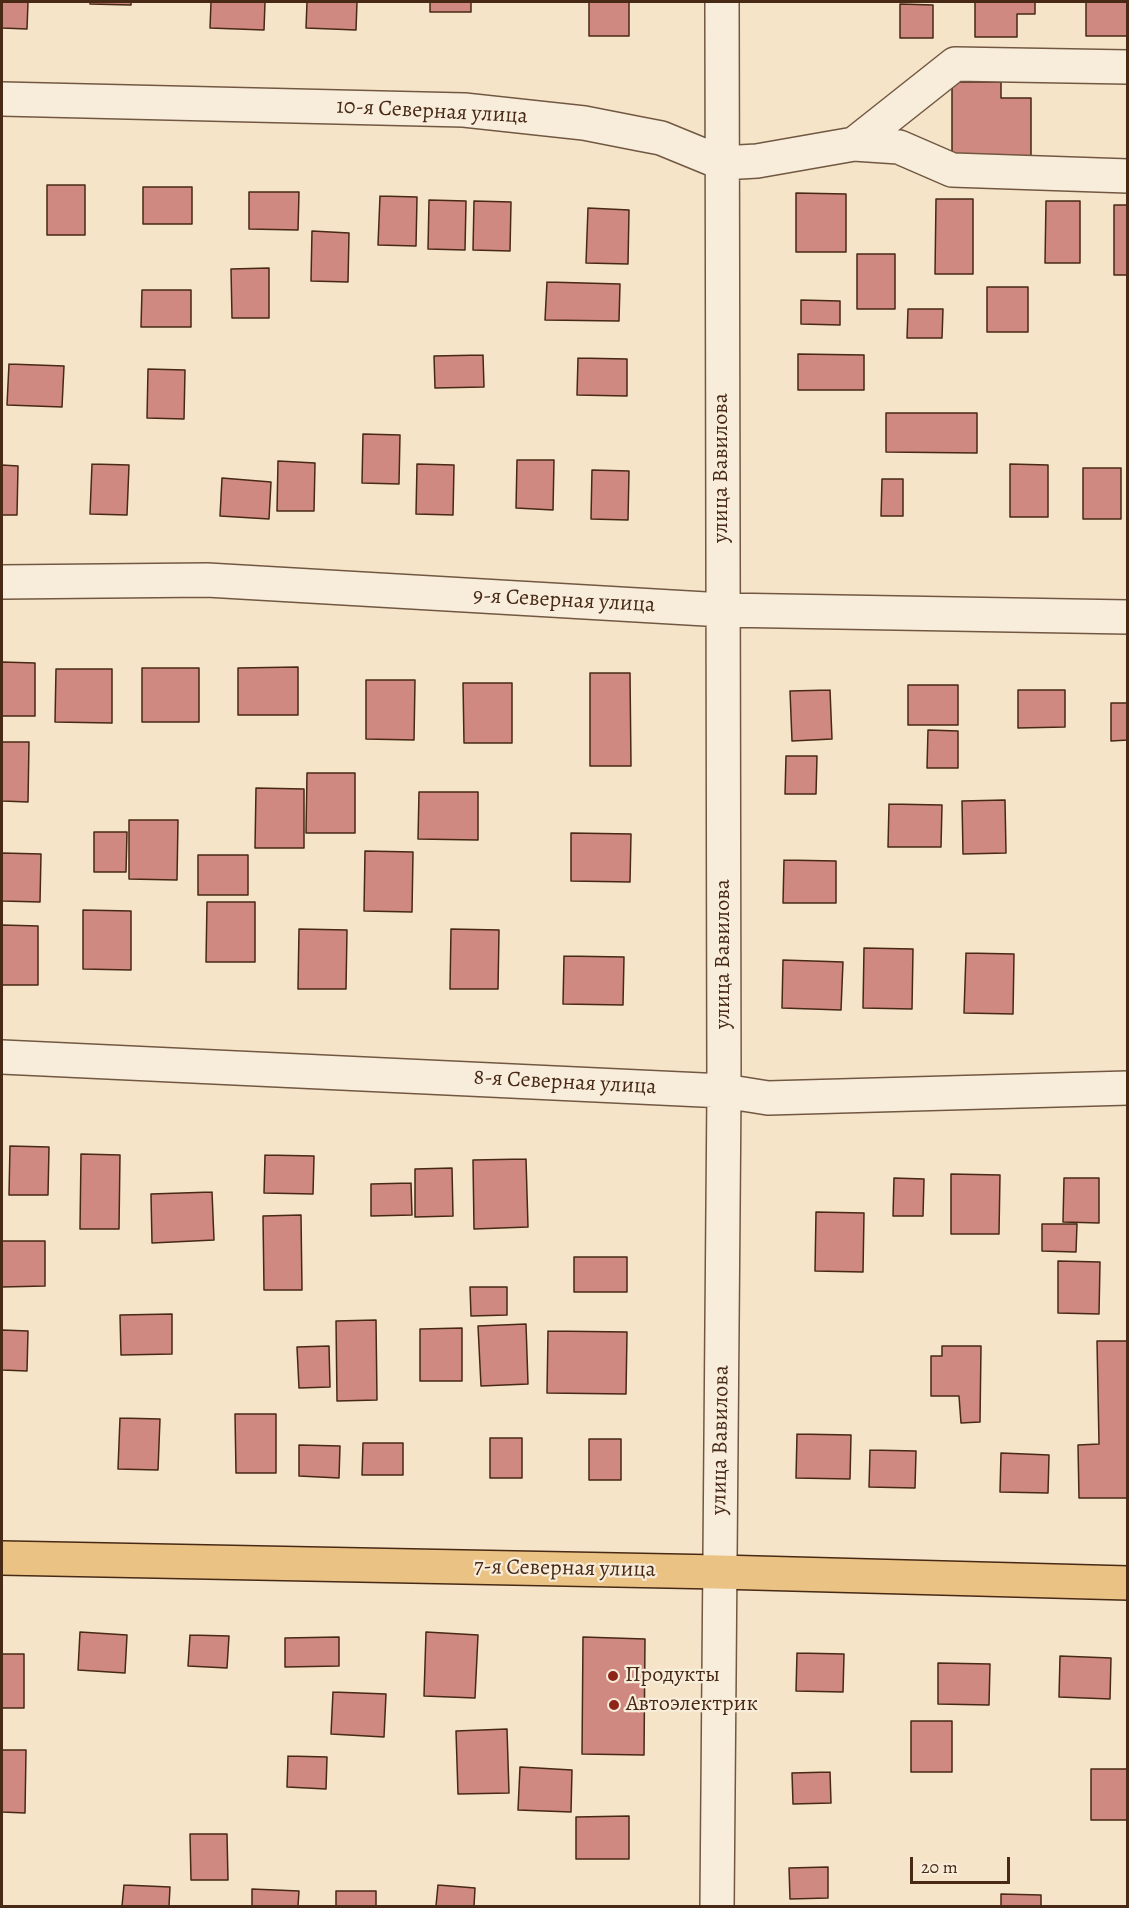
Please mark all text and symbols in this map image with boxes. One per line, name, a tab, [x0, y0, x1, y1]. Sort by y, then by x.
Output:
street label: 10-я Северная улица	[336, 94, 528, 130]
street label: улица Вавилова	[709, 393, 735, 543]
street label: 9-я Северная улица	[472, 583, 656, 619]
street label: улица Вавилова	[711, 879, 737, 1029]
street label: 8-я Северная улица	[473, 1065, 657, 1101]
street label: улица Вавилова	[706, 1365, 736, 1515]
street label: 7-я Северная улица	[474, 1554, 656, 1584]
place label: Продукты	[625, 1663, 720, 1689]
marker: Продукты	[606, 1669, 620, 1683]
place label: Автоэлектрик	[626, 1692, 758, 1718]
marker: Автоэлектрик	[607, 1698, 621, 1712]
scale bar	[913, 1845, 1014, 1883]
text: 20 m	[921, 1855, 958, 1879]

